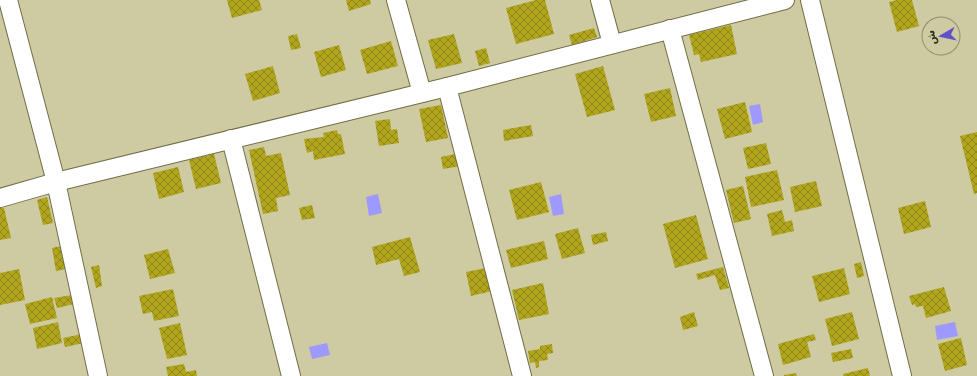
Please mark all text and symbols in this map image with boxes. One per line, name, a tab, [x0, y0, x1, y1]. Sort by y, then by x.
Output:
north arrow	[921, 16, 961, 56]
text: ش	[924, 29, 939, 46]

